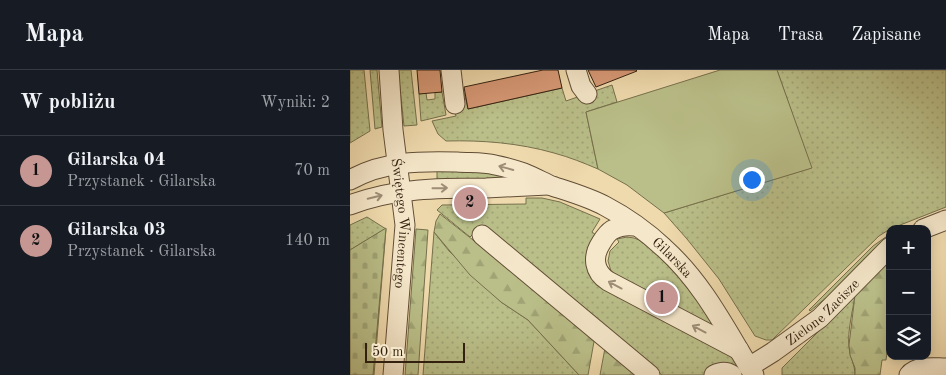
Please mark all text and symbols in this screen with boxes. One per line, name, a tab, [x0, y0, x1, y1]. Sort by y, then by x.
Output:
text: Mapa	[25, 23, 84, 47]
text: Mapa	[707, 26, 750, 44]
text: Trasa	[778, 26, 823, 44]
text: Zapisane	[851, 26, 921, 44]
text: W pobliżu	[20, 92, 115, 113]
text: Wyniki: 2	[261, 95, 330, 111]
text: Gilarska 04	[67, 151, 166, 170]
street label: Świętego Wincentego	[389, 157, 412, 289]
text: 1	[31, 163, 41, 179]
text: 70 m	[294, 163, 330, 179]
one-way arrow	[498, 163, 514, 172]
your location	[739, 167, 765, 193]
text: Przystanek · Gilarska	[67, 174, 216, 190]
one-way arrow	[431, 183, 447, 193]
pin: 2	[454, 184, 486, 222]
one-way arrow	[367, 192, 383, 201]
text: Gilarska 03	[67, 221, 166, 240]
map controls	[886, 225, 931, 360]
button: +	[886, 225, 931, 270]
text: 2	[31, 233, 41, 249]
text: 140 m	[285, 233, 330, 249]
street label: Gilarska	[649, 235, 695, 281]
text: Przystanek · Gilarska	[67, 244, 216, 260]
button: −	[886, 270, 931, 315]
street label: Zielone Zacisze	[784, 277, 862, 348]
pin: 1	[646, 279, 678, 317]
one-way arrow	[608, 280, 623, 290]
button: layers	[886, 315, 931, 360]
one-way arrow	[691, 324, 706, 334]
scale bar	[365, 340, 465, 363]
text: 50 m	[372, 345, 403, 359]

